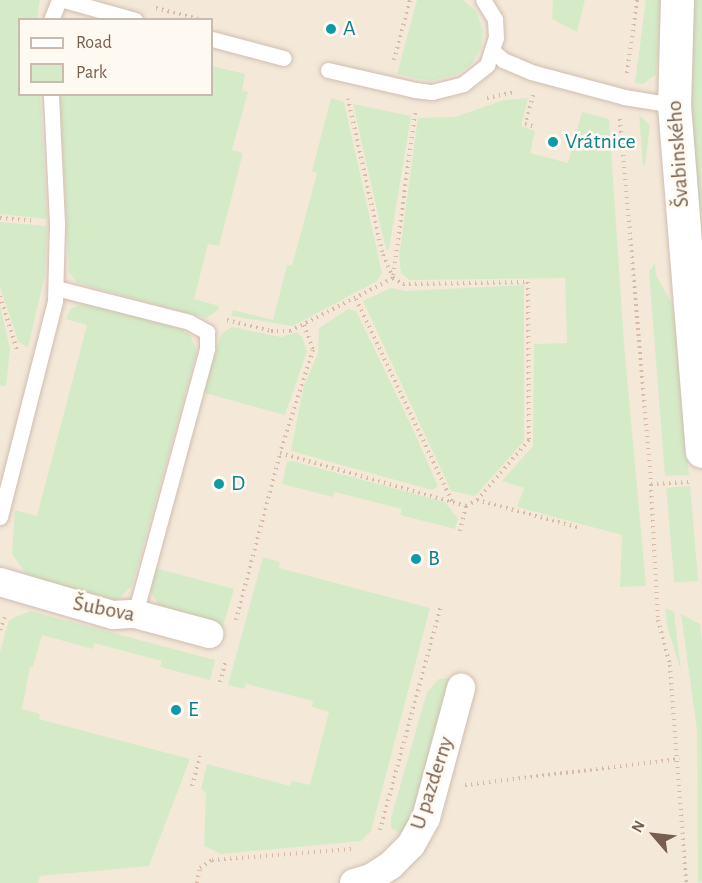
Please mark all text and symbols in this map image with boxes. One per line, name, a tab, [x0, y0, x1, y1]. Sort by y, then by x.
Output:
place label: A	[343, 16, 356, 42]
legend	[18, 18, 213, 96]
marker: A	[324, 22, 338, 36]
text: Road	[76, 34, 112, 52]
text: Park	[76, 64, 107, 82]
street label: Švabinského	[661, 100, 695, 208]
place label: Vrátnice	[565, 129, 636, 155]
marker: Vrátnice	[546, 135, 560, 149]
place label: D	[231, 471, 245, 497]
marker: D	[212, 477, 226, 491]
place label: B	[428, 546, 440, 572]
marker: B	[409, 552, 423, 566]
street label: Šubova	[71, 590, 137, 628]
place label: E	[188, 697, 199, 723]
marker: E	[169, 703, 183, 717]
street label: U pazderny	[405, 733, 459, 833]
north arrow	[624, 805, 684, 865]
text: N	[628, 818, 648, 835]

